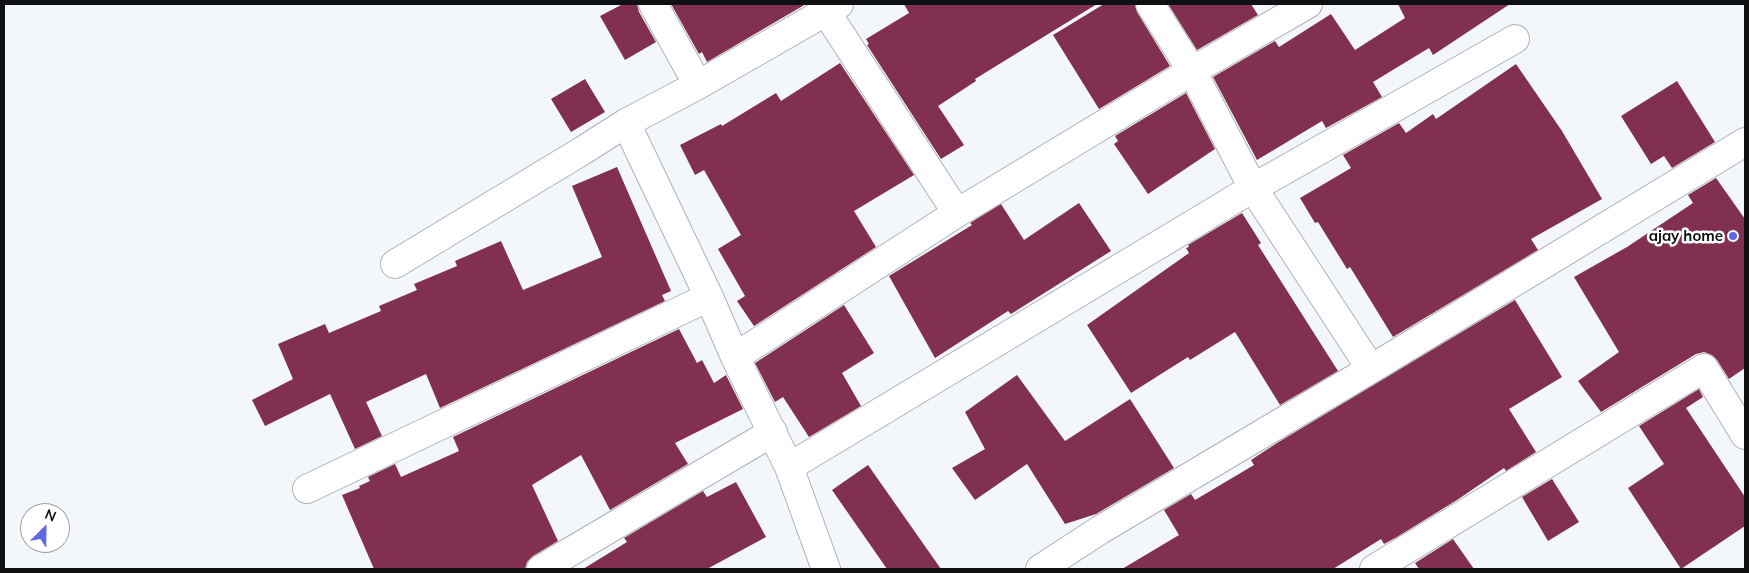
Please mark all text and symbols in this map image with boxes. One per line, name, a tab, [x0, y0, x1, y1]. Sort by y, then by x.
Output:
place label: ajay home	[1649, 227, 1723, 245]
marker: ajay home	[1727, 230, 1739, 242]
north arrow	[20, 503, 70, 553]
text: N	[42, 505, 59, 525]

